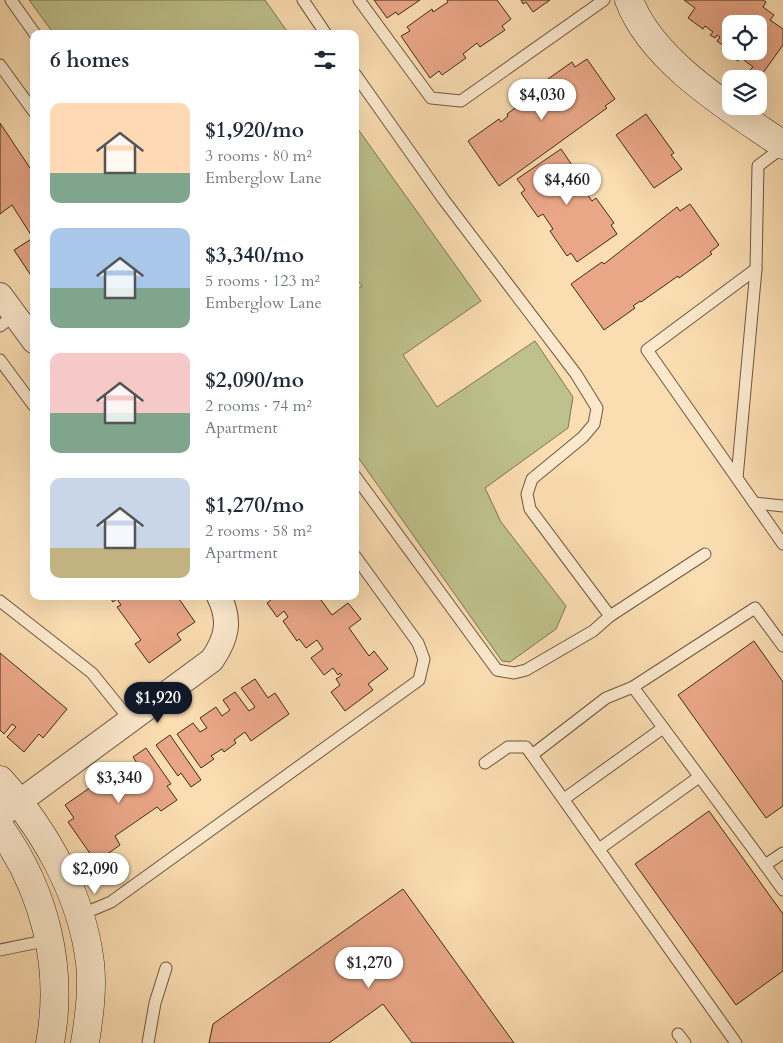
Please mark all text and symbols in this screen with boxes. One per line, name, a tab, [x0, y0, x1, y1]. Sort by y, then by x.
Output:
map controls	[722, 15, 767, 115]
button: locate	[722, 15, 767, 60]
text: 6 homes	[50, 46, 129, 75]
icon: filters	[311, 46, 339, 74]
button: layers	[722, 70, 767, 115]
pin: $4,030	[501, 78, 583, 121]
text: $4,030	[519, 84, 565, 106]
text: $1,920/mo	[205, 116, 304, 145]
icon: home	[90, 123, 150, 183]
text: 3 rooms · 80 m²	[205, 145, 312, 167]
pin: $4,460	[526, 164, 608, 206]
text: Emberglow Lane	[205, 167, 322, 189]
text: $4,460	[544, 169, 590, 191]
text: $3,340/mo	[205, 241, 304, 270]
icon: home	[90, 248, 150, 308]
text: 5 rooms · 123 m²	[205, 270, 320, 292]
text: Emberglow Lane	[205, 292, 322, 314]
text: $2,090/mo	[205, 366, 304, 395]
icon: home	[90, 373, 150, 433]
text: 2 rooms · 74 m²	[205, 395, 312, 417]
text: Apartment	[205, 417, 278, 439]
text: $1,270/mo	[205, 491, 304, 520]
icon: home	[90, 498, 150, 558]
text: 2 rooms · 58 m²	[205, 520, 312, 542]
text: Apartment	[205, 542, 278, 564]
pin: $1,920	[117, 682, 199, 724]
text: $1,920	[135, 687, 181, 709]
pin: $3,340	[78, 762, 160, 804]
text: $3,340	[96, 767, 142, 789]
pin: $2,090	[54, 852, 136, 895]
text: $2,090	[72, 858, 118, 880]
pin: $1,270	[328, 946, 410, 989]
text: $1,270	[346, 952, 392, 974]

